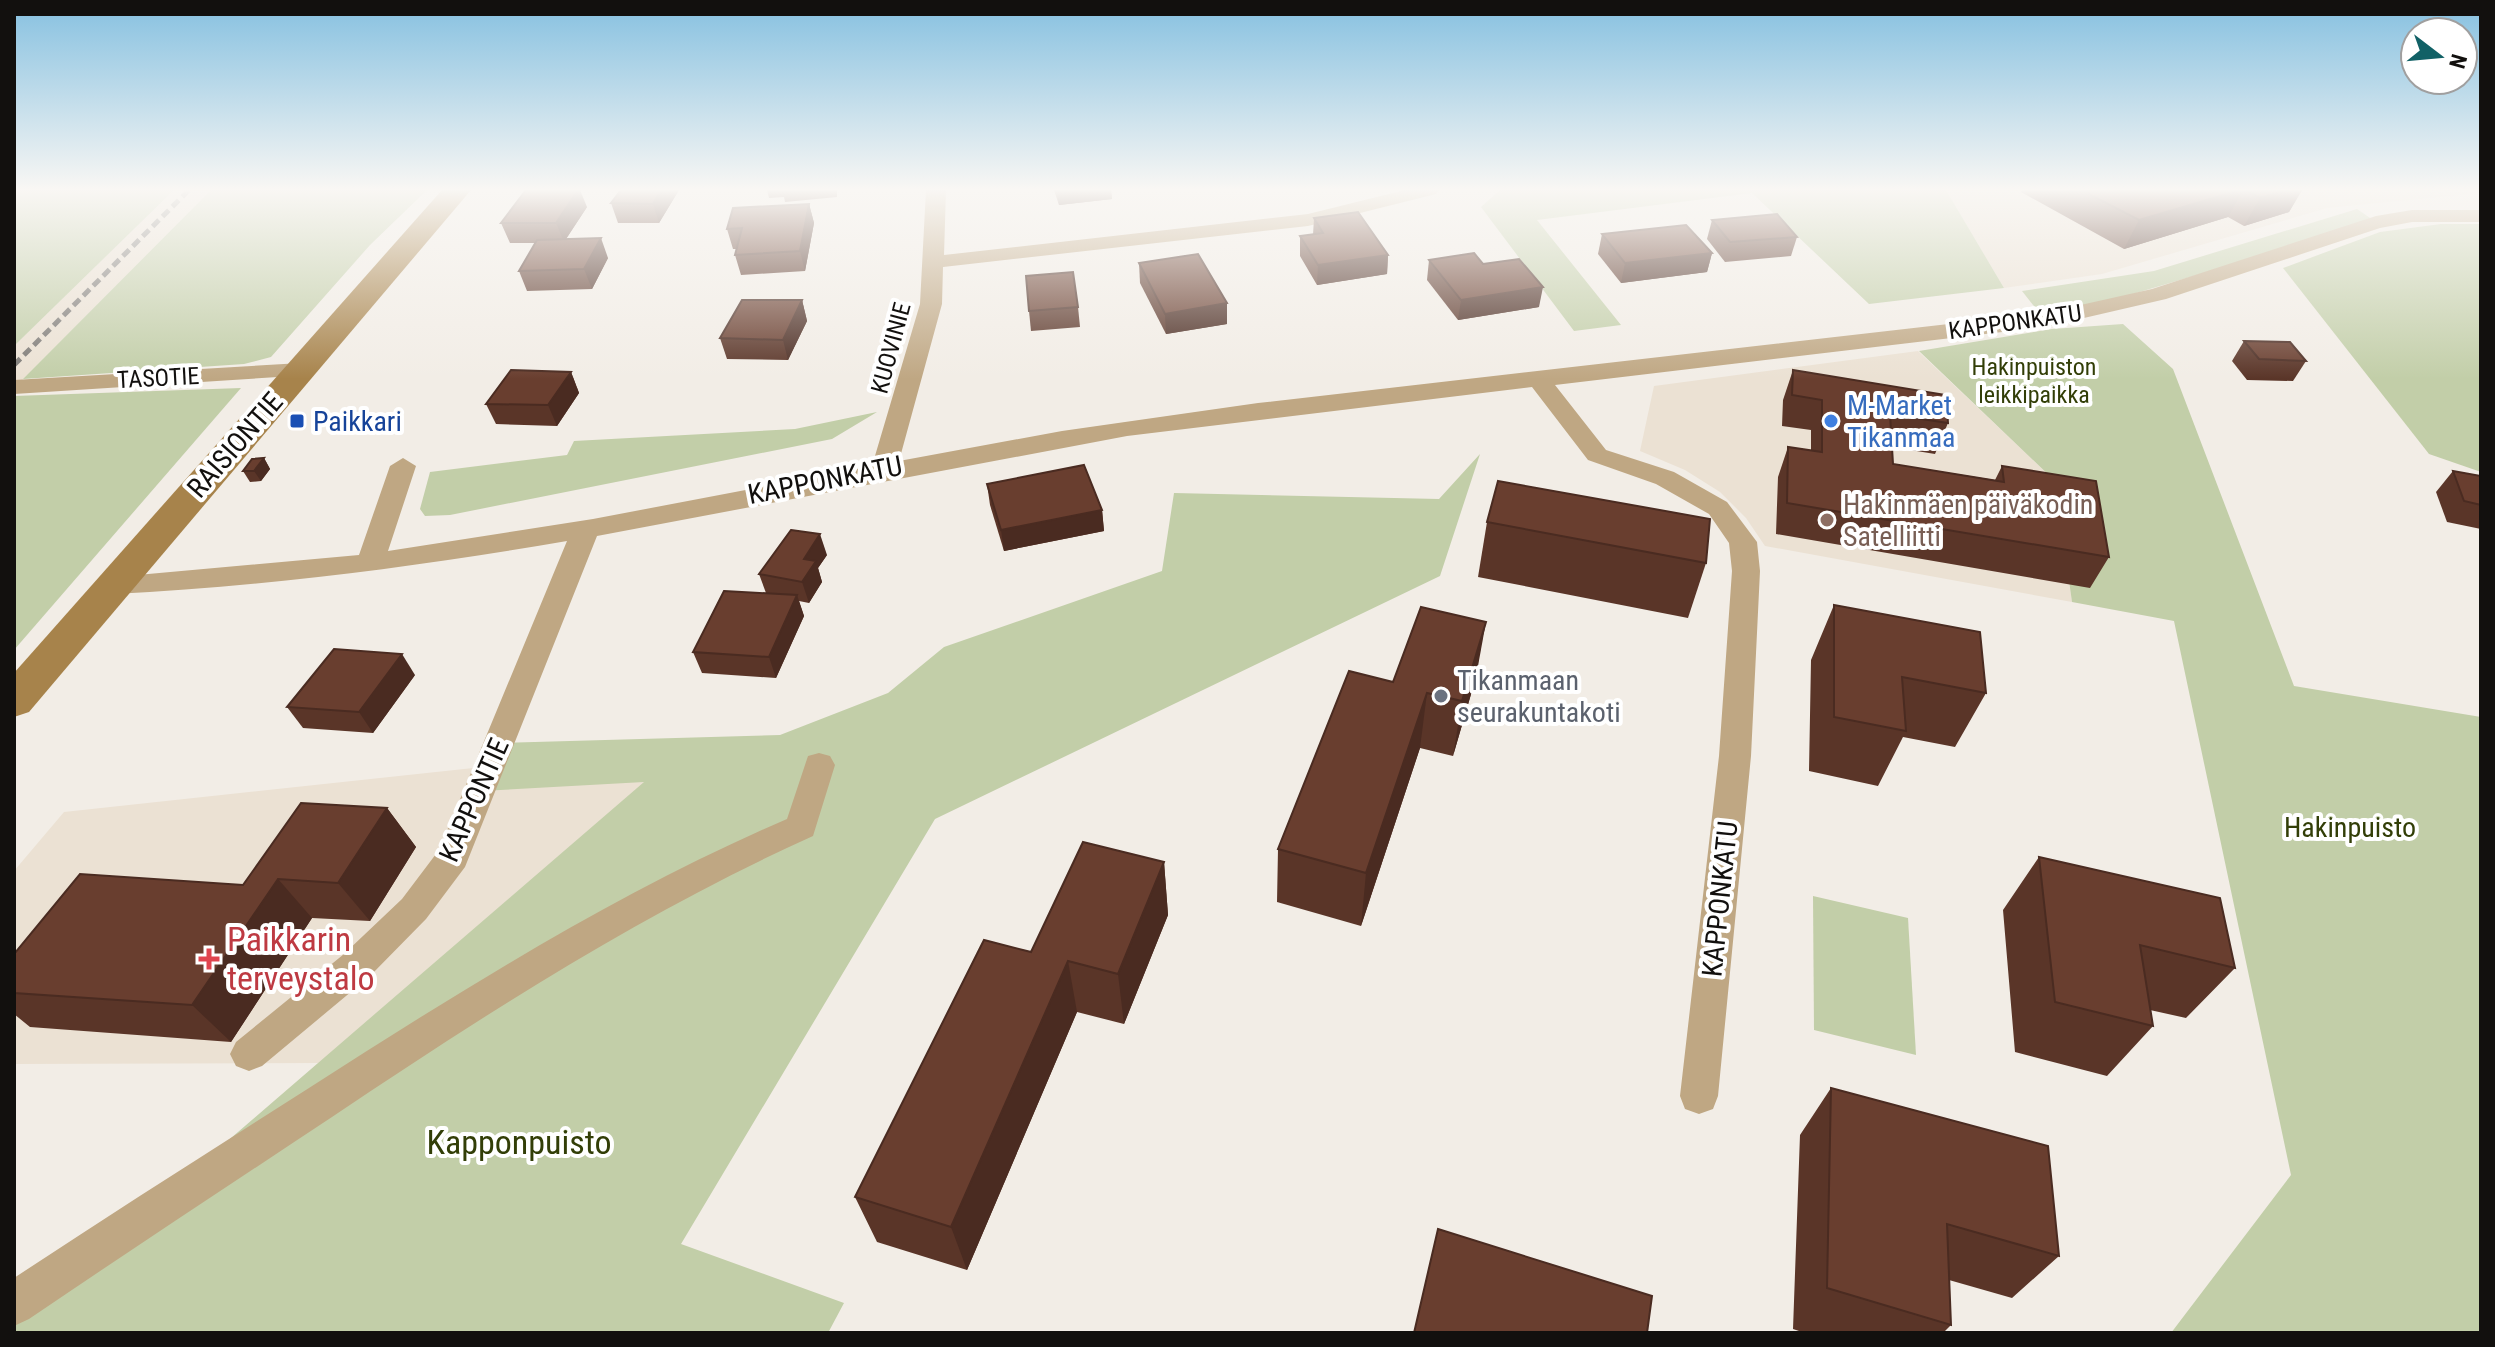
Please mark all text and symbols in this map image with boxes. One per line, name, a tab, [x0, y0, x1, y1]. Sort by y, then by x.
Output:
north arrow	[2399, 16, 2479, 96]
text: N	[2444, 51, 2472, 71]
street label: KUOVINIE	[865, 299, 917, 397]
street label: KAPPONKATU	[1947, 299, 2083, 345]
park label: Hakinpuiston leikkipaikka	[1972, 353, 2096, 409]
street label: TASOTIE	[116, 362, 200, 394]
street label: RAISIONTIE	[180, 386, 290, 504]
place label: M-Market Tikanmaa	[1847, 389, 1956, 454]
place label: Paikkari	[313, 405, 402, 438]
marker: Paikkari	[288, 412, 306, 430]
marker: M-Market Tikanmaa	[1822, 412, 1840, 430]
street label: KAPPONKATU	[745, 449, 905, 511]
place label: Hakinmäen päiväkodin Satelliitti	[1843, 488, 2093, 553]
marker: Hakinmäen päiväkodin Satelliitti	[1818, 511, 1836, 529]
place label: Tikanmaan seurakuntakoti	[1457, 664, 1621, 729]
marker: Tikanmaan seurakuntakoti	[1432, 687, 1450, 705]
street label: KAPPONTIE	[432, 733, 516, 867]
park label: Hakinpuisto	[2284, 811, 2416, 844]
street label: KAPPONKATU	[1695, 819, 1745, 979]
place label: Paikkarin terveystalo	[227, 919, 375, 998]
marker: Paikkarin terveystalo	[198, 948, 220, 970]
park label: Kapponpuisto	[426, 1122, 612, 1162]

